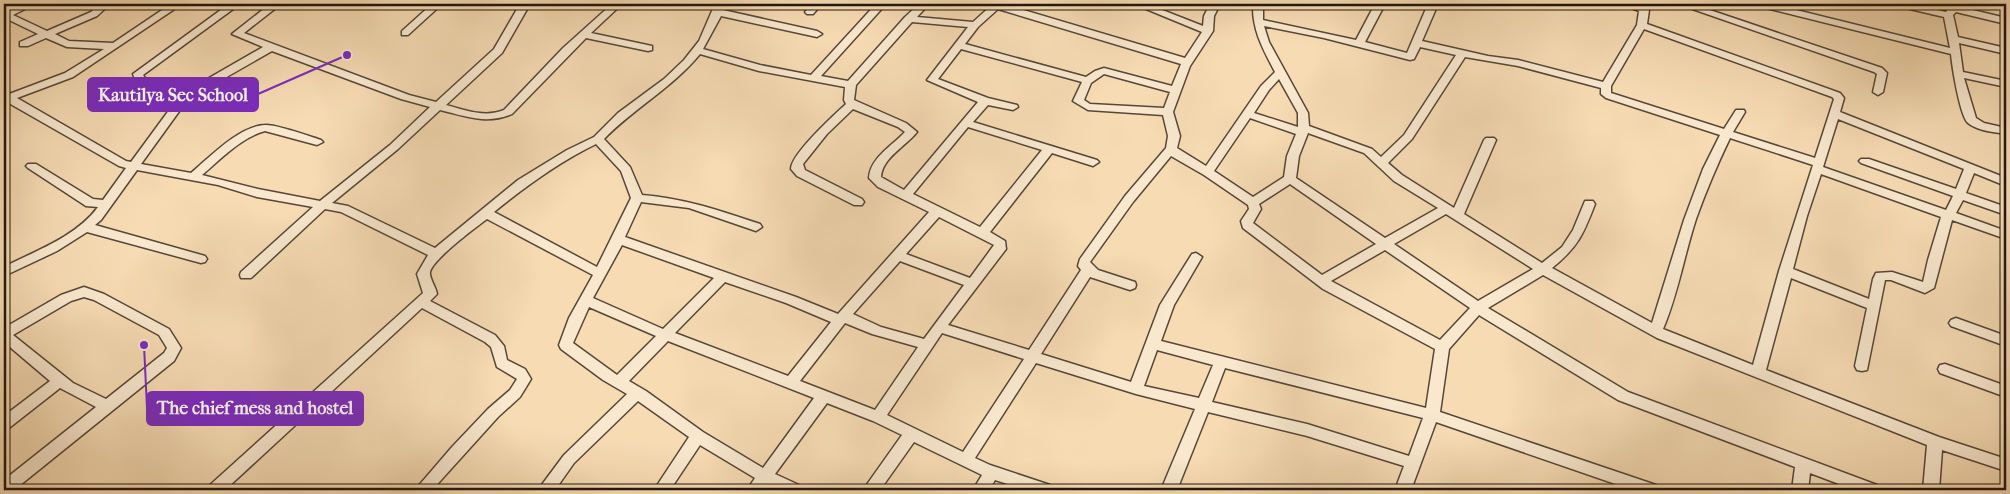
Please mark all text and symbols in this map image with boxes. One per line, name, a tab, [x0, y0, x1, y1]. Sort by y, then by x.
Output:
callout: Kautilya Sec School	[88, 78, 258, 111]
text: Kautilya Sec School	[98, 85, 249, 106]
callout: The chief mess and hostel	[147, 392, 363, 425]
text: The chief mess and hostel	[156, 398, 354, 419]

